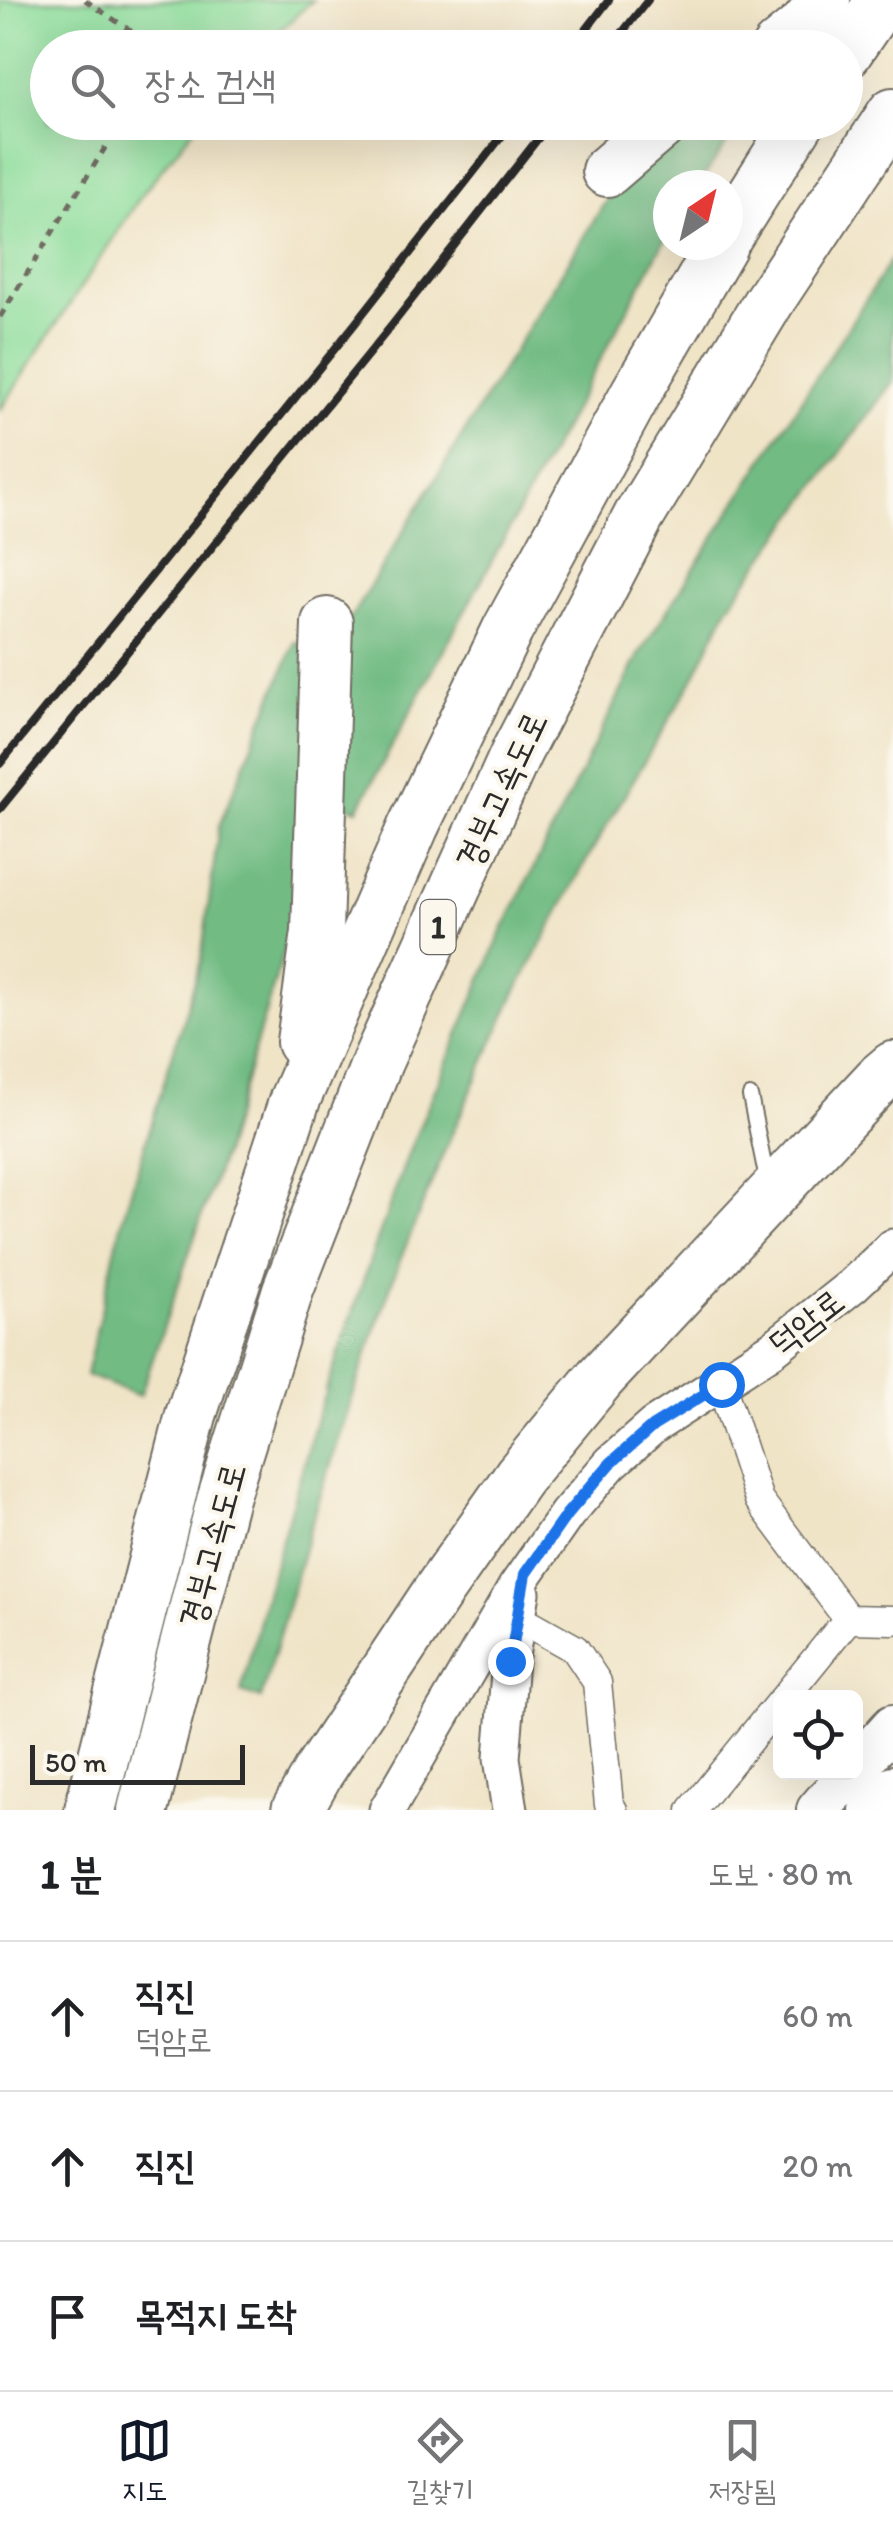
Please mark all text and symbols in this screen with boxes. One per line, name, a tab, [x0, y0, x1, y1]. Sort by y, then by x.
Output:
search box	[30, 30, 863, 140]
icon: search	[65, 58, 120, 113]
text: 장소 검색	[145, 61, 276, 107]
north arrow	[653, 170, 743, 260]
street label: 경부고속도로	[446, 705, 556, 875]
road number: 1	[420, 900, 456, 954]
street label: 덕암로	[760, 1279, 852, 1365]
route start	[699, 1362, 745, 1408]
street label: 경부고속도로	[170, 1458, 254, 1632]
route end	[488, 1639, 534, 1685]
map controls	[773, 1690, 863, 1780]
button: locate	[773, 1690, 863, 1780]
scale bar	[30, 1740, 245, 1784]
text: 50 m	[45, 1745, 107, 1779]
text: 1 분	[40, 1848, 103, 1899]
text: 도보 · 80 m	[708, 1855, 853, 1893]
text: 직진	[135, 1972, 196, 2018]
icon: ahead	[40, 1989, 95, 2044]
text: 60 m	[782, 1997, 853, 2035]
text: 덕암로	[135, 2021, 212, 2059]
icon: ahead	[40, 2139, 95, 2194]
text: 직진	[135, 2142, 196, 2188]
text: 20 m	[782, 2147, 853, 2185]
icon: arrive	[40, 2289, 95, 2344]
text: 목적지 도착	[135, 2292, 296, 2338]
tab: 지도	[117, 2413, 172, 2510]
tab: 길찾기	[406, 2413, 474, 2510]
tab: 저장됨	[708, 2413, 776, 2510]

